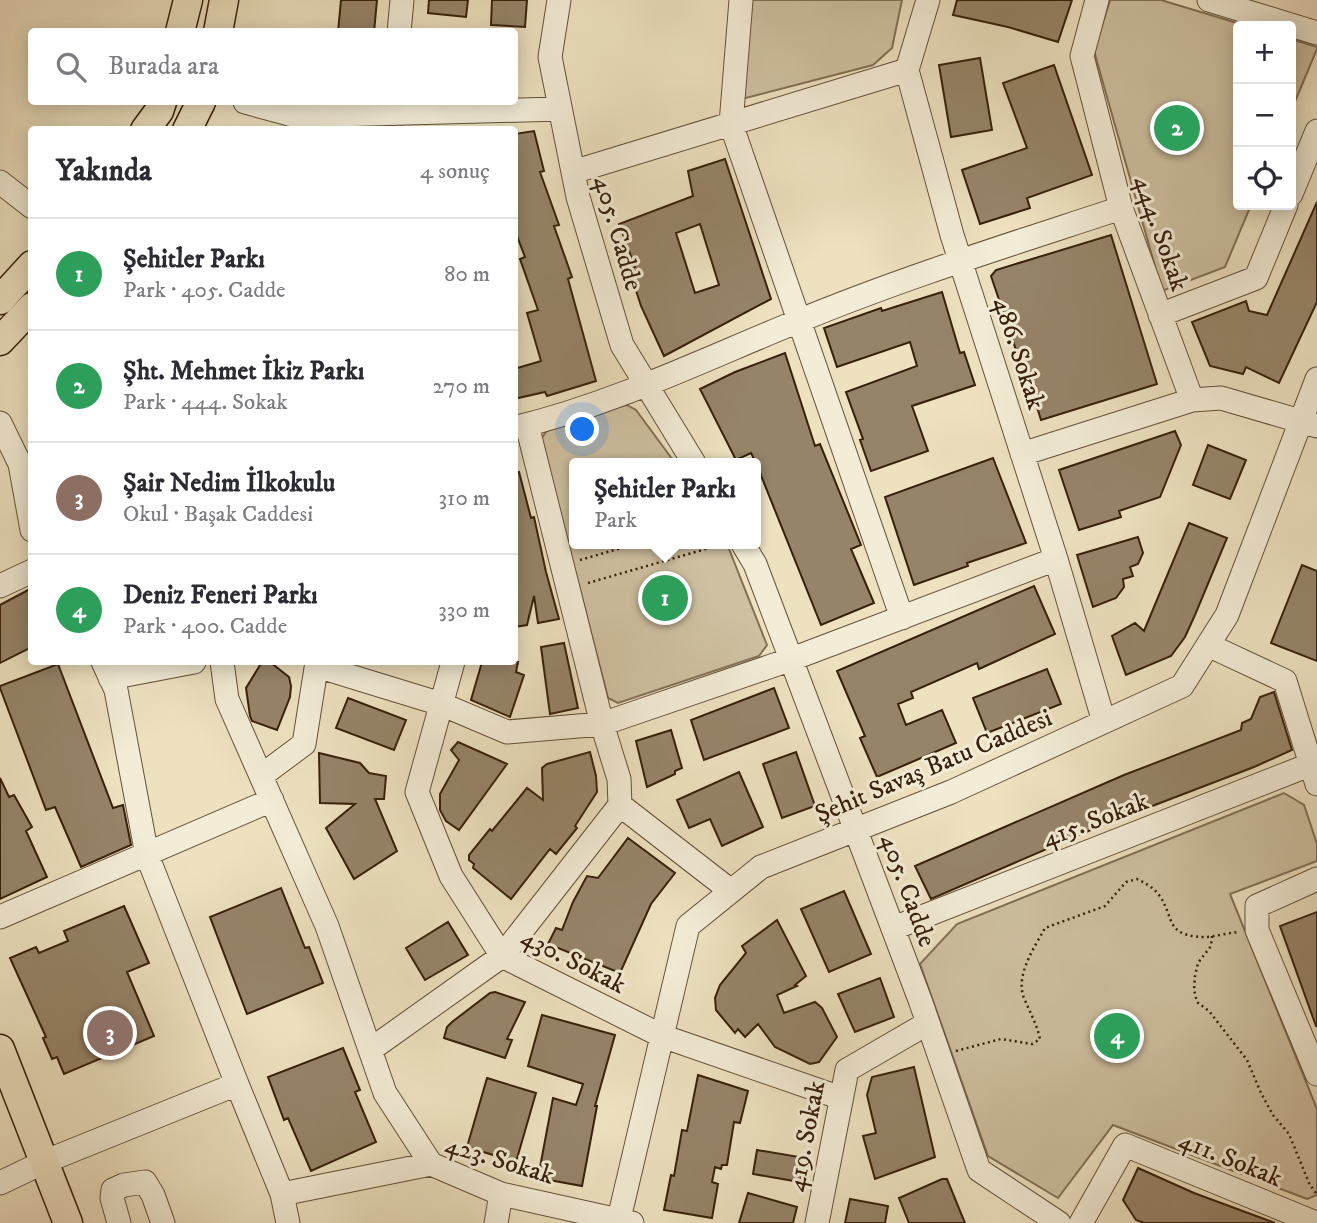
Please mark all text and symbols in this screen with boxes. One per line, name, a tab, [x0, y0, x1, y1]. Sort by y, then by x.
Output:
map controls	[1233, 21, 1296, 210]
button: +	[1233, 21, 1296, 84]
search box	[28, 28, 518, 105]
icon: search	[52, 48, 90, 86]
text: Burada ara	[108, 50, 219, 83]
button: −	[1233, 84, 1296, 147]
pin: 2	[1154, 102, 1200, 154]
button: locate	[1233, 147, 1296, 210]
text: Yakında	[56, 153, 152, 190]
text: 4 sonuç	[420, 157, 490, 186]
street label: 444. Sokak	[1125, 171, 1196, 296]
street label: 405. Cadde	[585, 172, 650, 295]
text: Şehitler Parkı	[123, 243, 265, 276]
text: 1	[75, 260, 83, 289]
text: 80 m	[444, 260, 490, 289]
text: Park · 405. Cadde	[123, 276, 286, 305]
street label: 486. Sokak	[985, 293, 1052, 414]
text: Şht. Mehmet İkiz Parkı	[123, 355, 365, 388]
text: 2	[73, 372, 85, 401]
text: 270 m	[433, 372, 490, 401]
text: Park · 444. Sokak	[123, 388, 288, 417]
your location	[565, 412, 599, 446]
popup	[569, 458, 761, 549]
text: Şair Nedim İlkokulu	[123, 467, 335, 500]
text: Şehitler Parkı	[594, 473, 736, 506]
text: 3	[75, 484, 83, 513]
text: 310 m	[438, 484, 490, 513]
text: Okul · Başak Caddesi	[123, 500, 313, 529]
text: Park	[594, 506, 637, 535]
pin: 1	[642, 572, 688, 624]
text: Deniz Feneri Parkı	[123, 579, 318, 612]
text: 4	[72, 596, 86, 625]
text: 330 m	[438, 596, 490, 625]
text: Park · 400. Cadde	[123, 612, 287, 641]
street label: Şehit Savaş Batu Caddesi	[810, 701, 1057, 831]
street label: 415. Sokak	[1038, 785, 1153, 856]
street label: 405. Cadde	[872, 829, 943, 952]
street label: 430. Sokak	[515, 921, 631, 1002]
pin: 3	[87, 1007, 133, 1059]
pin: 4	[1094, 1010, 1140, 1062]
street label: 419. Sokak	[780, 1078, 833, 1194]
street label: 411. Sokak	[1174, 1124, 1287, 1195]
street label: 423. Sokak	[441, 1128, 558, 1193]

